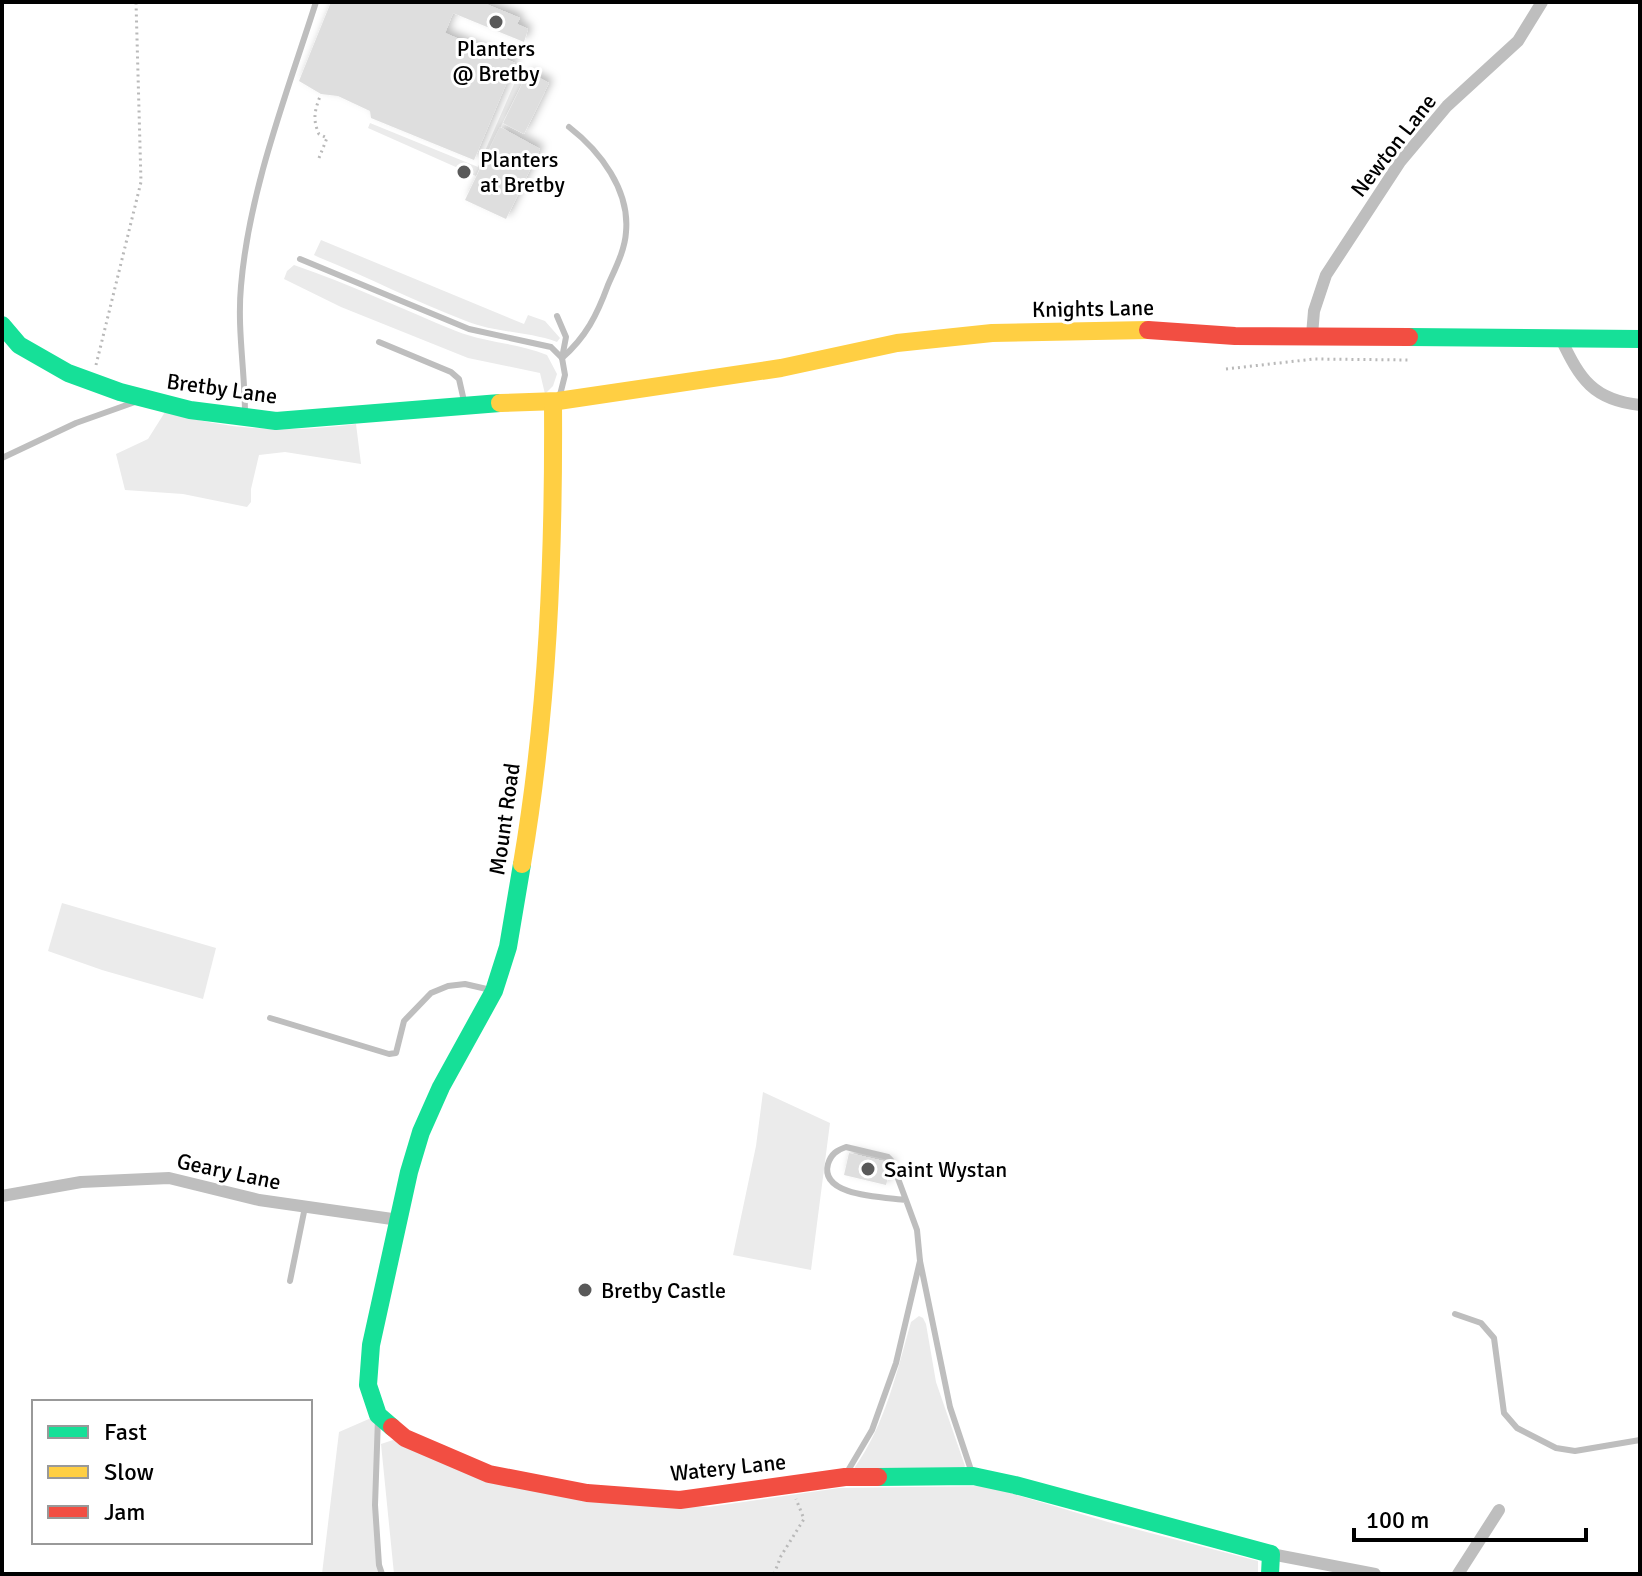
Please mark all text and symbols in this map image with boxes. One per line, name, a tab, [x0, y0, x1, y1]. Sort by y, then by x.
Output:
marker: Planters @ Bretby	[487, 13, 505, 31]
place label: Planters @ Bretby	[453, 35, 540, 87]
street label: Newton Lane	[1345, 88, 1442, 202]
place label: Planters at Bretby	[480, 146, 565, 198]
marker: Planters at Bretby	[455, 163, 473, 181]
street label: Knights Lane	[1032, 294, 1154, 323]
street label: Bretby Lane	[165, 367, 279, 410]
street label: Mount Road	[483, 761, 526, 877]
street label: Geary Lane	[174, 1147, 283, 1196]
place label: Saint Wystan	[884, 1156, 1007, 1183]
marker: Saint Wystan	[859, 1160, 877, 1178]
place label: Bretby Castle	[601, 1277, 726, 1304]
marker: Bretby Castle	[576, 1281, 594, 1299]
legend	[32, 1400, 312, 1544]
text: Fast	[104, 1417, 147, 1447]
street label: Watery Lane	[669, 1448, 787, 1487]
text: Slow	[104, 1457, 154, 1487]
scale bar	[1354, 1492, 1586, 1542]
text: Jam	[104, 1497, 145, 1527]
text: 100 m	[1366, 1505, 1429, 1535]

